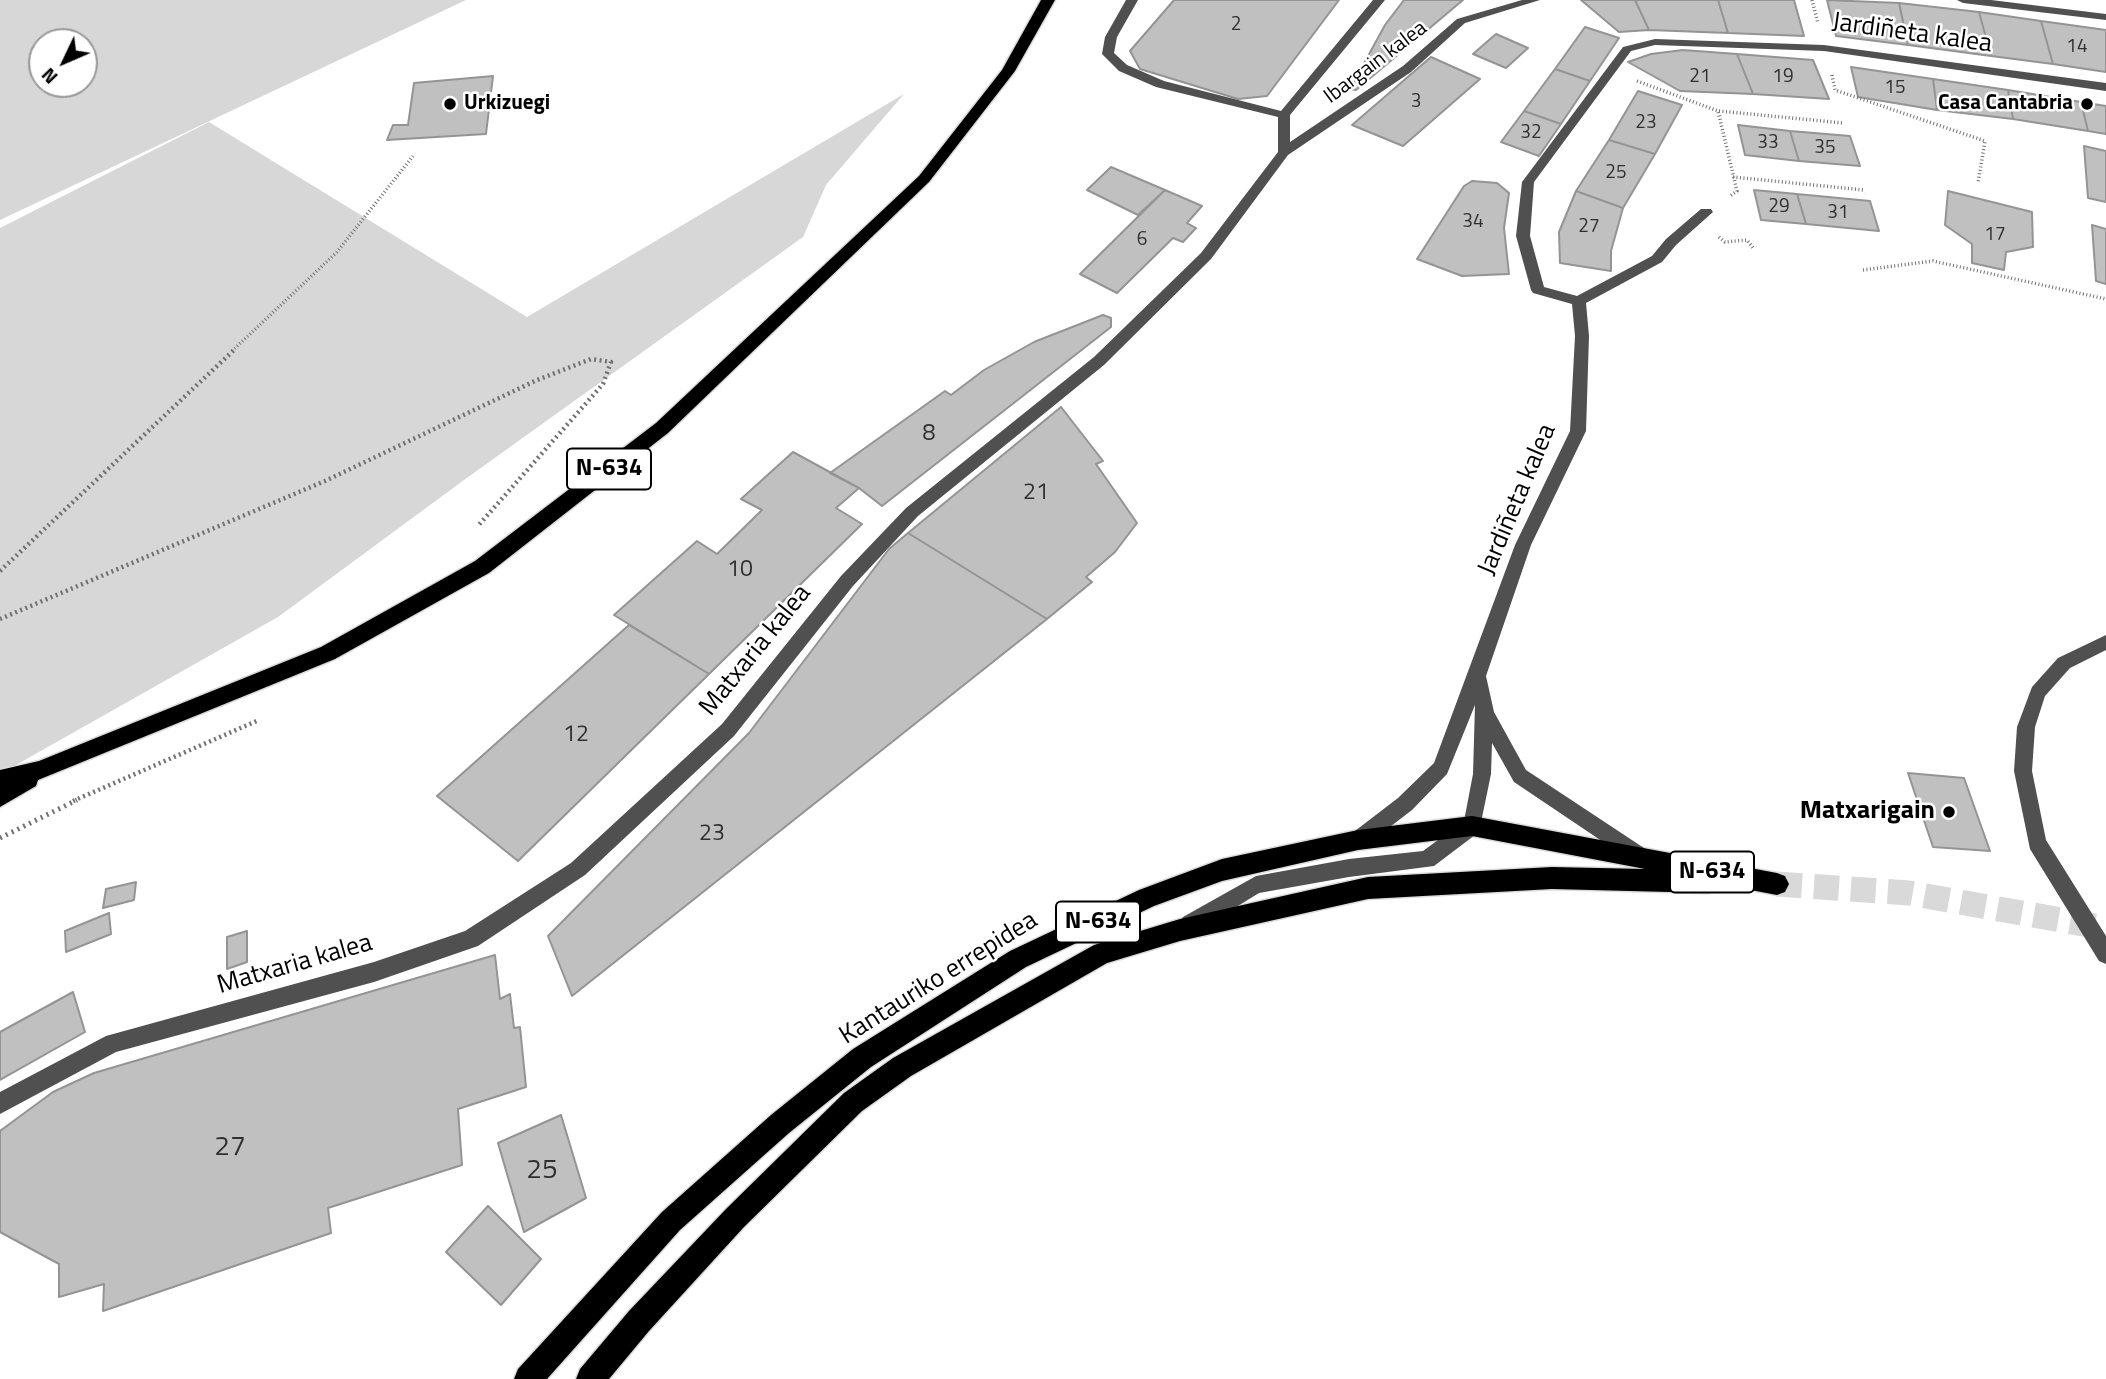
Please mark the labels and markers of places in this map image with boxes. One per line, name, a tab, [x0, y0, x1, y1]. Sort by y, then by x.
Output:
place label: Urkizuegi	[464, 91, 550, 117]
place label: Casa Cantabria	[1938, 91, 2073, 117]
marker: Urkizuegi	[442, 96, 458, 112]
marker: Casa Cantabria	[2079, 96, 2095, 112]
place label: Matxarigain	[1800, 796, 1935, 828]
marker: Matxarigain	[1941, 804, 1957, 820]

